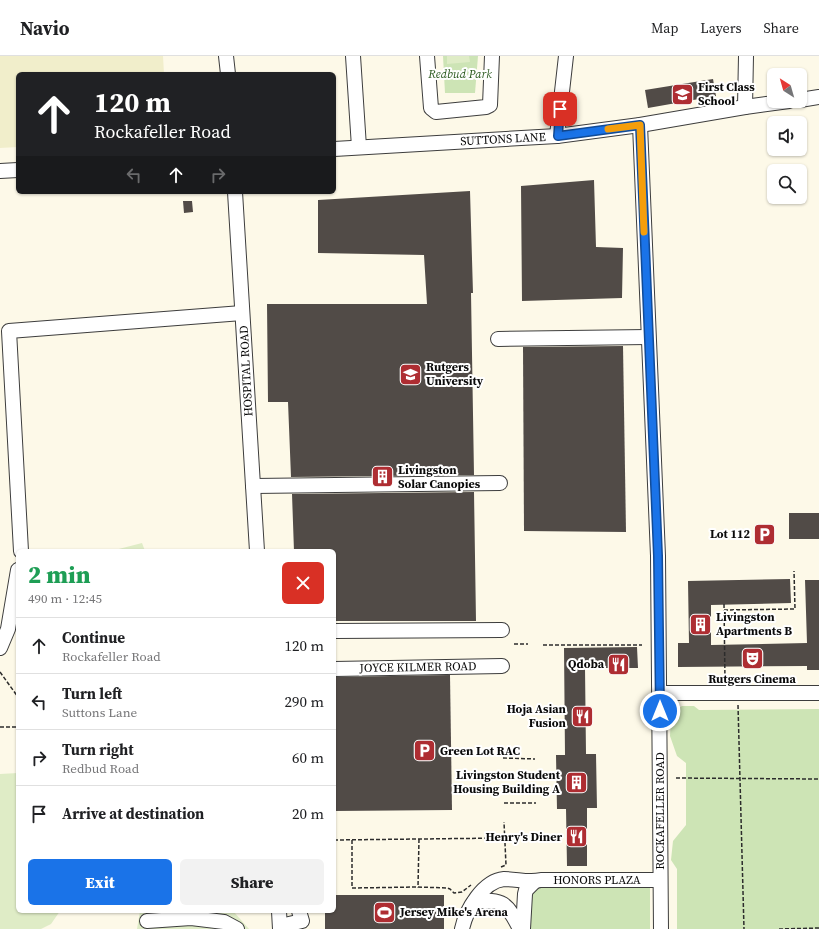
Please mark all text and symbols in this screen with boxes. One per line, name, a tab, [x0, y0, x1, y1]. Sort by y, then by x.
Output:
text: Navio	[20, 15, 70, 41]
text: Map	[651, 18, 678, 38]
text: Layers	[700, 18, 742, 38]
text: Share	[764, 18, 799, 38]
park label: Redbud Park	[427, 66, 492, 82]
north arrow	[767, 68, 807, 108]
map controls	[767, 68, 807, 204]
place label: First Class School	[698, 79, 755, 109]
school or university icon: First Class School	[670, 81, 696, 107]
text: 120 m	[94, 83, 171, 121]
icon: ahead	[28, 88, 80, 140]
pin	[543, 92, 577, 126]
icon: arrive	[549, 98, 571, 120]
button: sound	[767, 116, 807, 156]
text: Rockafeller Road	[94, 119, 231, 144]
street label: SUTTONS LANE	[460, 129, 546, 149]
icon: left	[123, 164, 145, 186]
icon: ahead	[165, 164, 187, 186]
icon: right	[207, 164, 229, 186]
button: search	[767, 164, 807, 204]
street label: HOSPITAL ROAD	[236, 325, 256, 417]
place label: Rutgers University	[426, 359, 484, 389]
school or university icon: Rutgers University	[397, 361, 423, 387]
place label: Livingston Solar Canopies	[398, 462, 481, 492]
building icon: Livingston Solar Canopies	[369, 464, 395, 490]
parking icon: Lot 112	[752, 521, 778, 547]
place label: Lot 112	[710, 526, 750, 542]
text: 2 min	[28, 558, 91, 591]
button: close	[282, 562, 324, 604]
text: 490 m · 12:45	[28, 590, 102, 607]
place label: Livingston Apartments B	[716, 609, 792, 639]
building icon: Livingston Apartments B	[687, 611, 713, 637]
text: Continue	[62, 627, 125, 648]
icon: ahead	[28, 635, 50, 657]
text: 120 m	[284, 635, 324, 656]
theatre icon: Rutgers Cinema	[739, 645, 765, 671]
text: Rockafeller Road	[62, 648, 161, 665]
restaurant icon: Qdoba	[606, 651, 632, 677]
place label: Qdoba	[568, 656, 605, 672]
street label: JOYCE KILMER ROAD	[358, 658, 477, 676]
place label: Rutgers Cinema	[708, 671, 796, 687]
text: Turn left	[62, 683, 122, 704]
position arrow	[639, 690, 681, 732]
icon: left	[28, 691, 50, 713]
text: 290 m	[284, 691, 324, 712]
place label: Hoja Asian Fusion	[507, 701, 567, 731]
restaurant icon: Hoja Asian Fusion	[569, 703, 595, 729]
text: Suttons Lane	[62, 704, 137, 721]
parking icon: Green Lot RAC	[412, 738, 438, 764]
text: Turn right	[62, 739, 134, 760]
place label: Green Lot RAC	[440, 743, 521, 759]
icon: right	[28, 747, 50, 769]
text: 60 m	[292, 747, 324, 768]
street label: ROCKAFELLER ROAD	[652, 752, 668, 870]
text: Redbud Road	[62, 760, 139, 777]
place label: Livingston Student Housing Building A	[453, 767, 561, 797]
building icon: Livingston Student Housing Building A	[563, 769, 589, 795]
icon: arrive	[28, 803, 50, 825]
text: Arrive at destination	[62, 803, 204, 824]
text: 20 m	[292, 803, 324, 824]
restaurant icon: Henry's Diner	[564, 824, 590, 850]
place label: Henry's Diner	[486, 829, 562, 845]
button: Exit	[28, 859, 172, 905]
button: Share	[180, 859, 324, 905]
street label: HONORS PLAZA	[553, 872, 641, 888]
sports icon: Jersey Mike's Arena	[371, 899, 397, 925]
place label: Jersey Mike's Arena	[399, 904, 508, 920]

